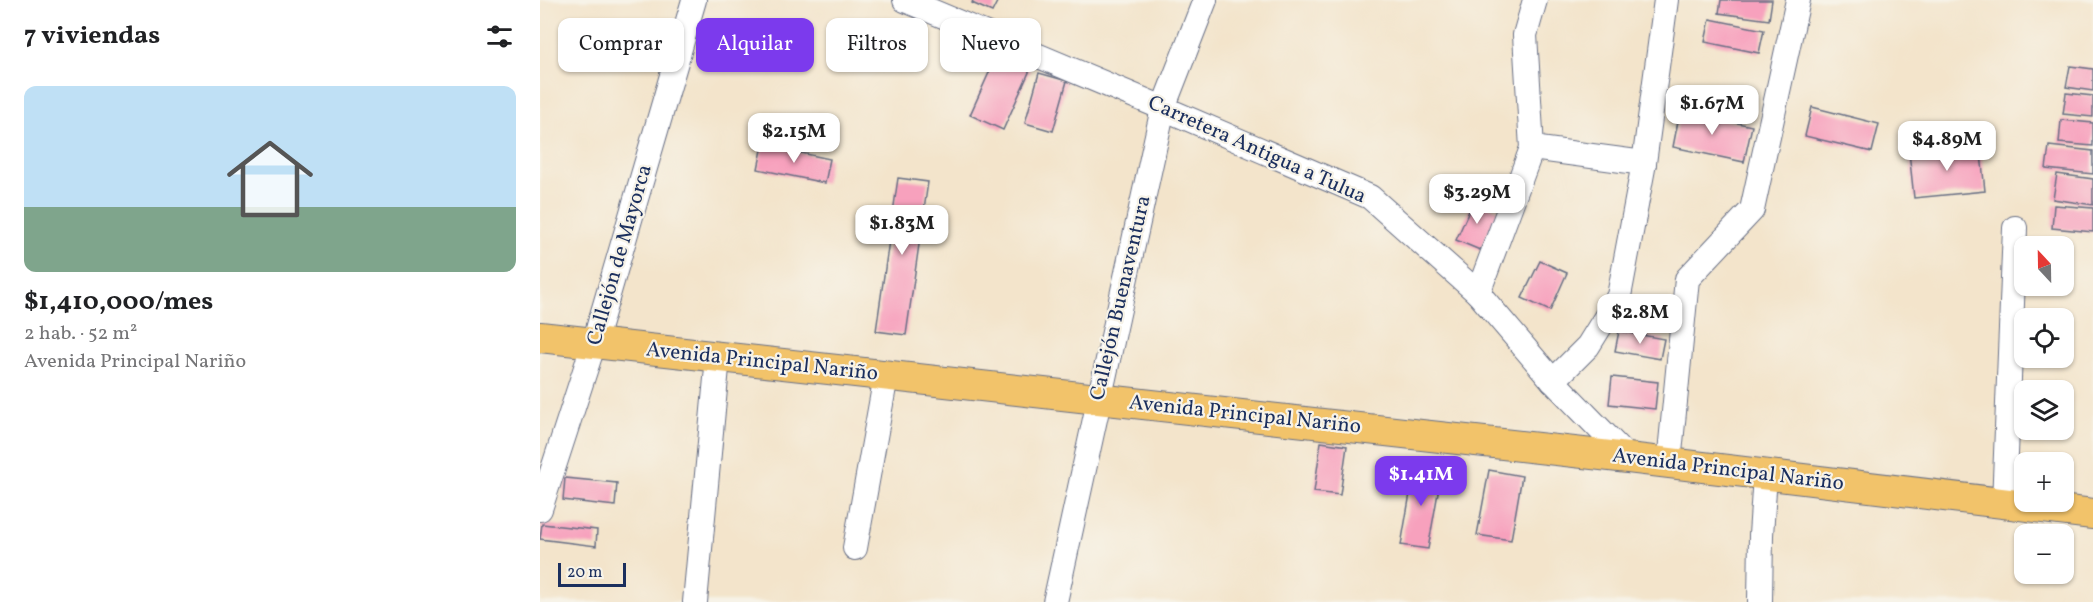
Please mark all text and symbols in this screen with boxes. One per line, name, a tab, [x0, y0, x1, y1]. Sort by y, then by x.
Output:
text: 7 viviendas	[24, 18, 160, 54]
chip: Comprar	[558, 18, 684, 72]
chip: Alquilar	[696, 18, 814, 72]
chip: Filtros	[826, 18, 928, 72]
chip: Nuevo	[940, 18, 1041, 72]
icon: filters	[483, 20, 516, 53]
pin: $1.67M	[1663, 85, 1761, 136]
street label: Carretera Antigua a Tulua	[1143, 89, 1371, 211]
text: $1.67M	[1680, 90, 1744, 118]
pin: $2.15M	[745, 113, 843, 164]
text: $2.15M	[762, 118, 826, 146]
pin: $4.89M	[1898, 121, 1996, 172]
icon: home	[216, 125, 324, 233]
text: $4.89M	[1912, 126, 1982, 154]
street label: Callejón de Mayorca	[580, 161, 660, 349]
pin: $3.29M	[1428, 174, 1526, 225]
text: $3.29M	[1443, 179, 1511, 207]
street label: Callejón Buenaventura	[1083, 193, 1159, 403]
pin: $1.83M	[853, 205, 951, 256]
text: $1.83M	[869, 210, 935, 238]
north arrow	[2014, 236, 2074, 296]
map controls	[2014, 236, 2074, 584]
text: $1,410,000/mes	[24, 284, 213, 320]
pin: $2.8M	[1598, 294, 1682, 345]
text: $2.8M	[1611, 299, 1669, 327]
button: locate	[2014, 308, 2074, 368]
text: 2 hab. · 52 m²	[24, 320, 137, 348]
street label: Avenida Principal Nariño	[645, 335, 879, 389]
text: Avenida Principal Nariño	[24, 348, 246, 376]
button: layers	[2014, 380, 2074, 440]
street label: Avenida Principal Nariño	[1128, 388, 1362, 442]
street label: Avenida Principal Nariño	[1611, 441, 1845, 499]
button: +	[2014, 452, 2074, 512]
pin: $1.41M	[1372, 456, 1470, 507]
text: $1.41M	[1389, 461, 1453, 489]
button: −	[2014, 524, 2074, 584]
scale bar	[558, 560, 626, 588]
text: 20 m	[567, 562, 602, 584]

